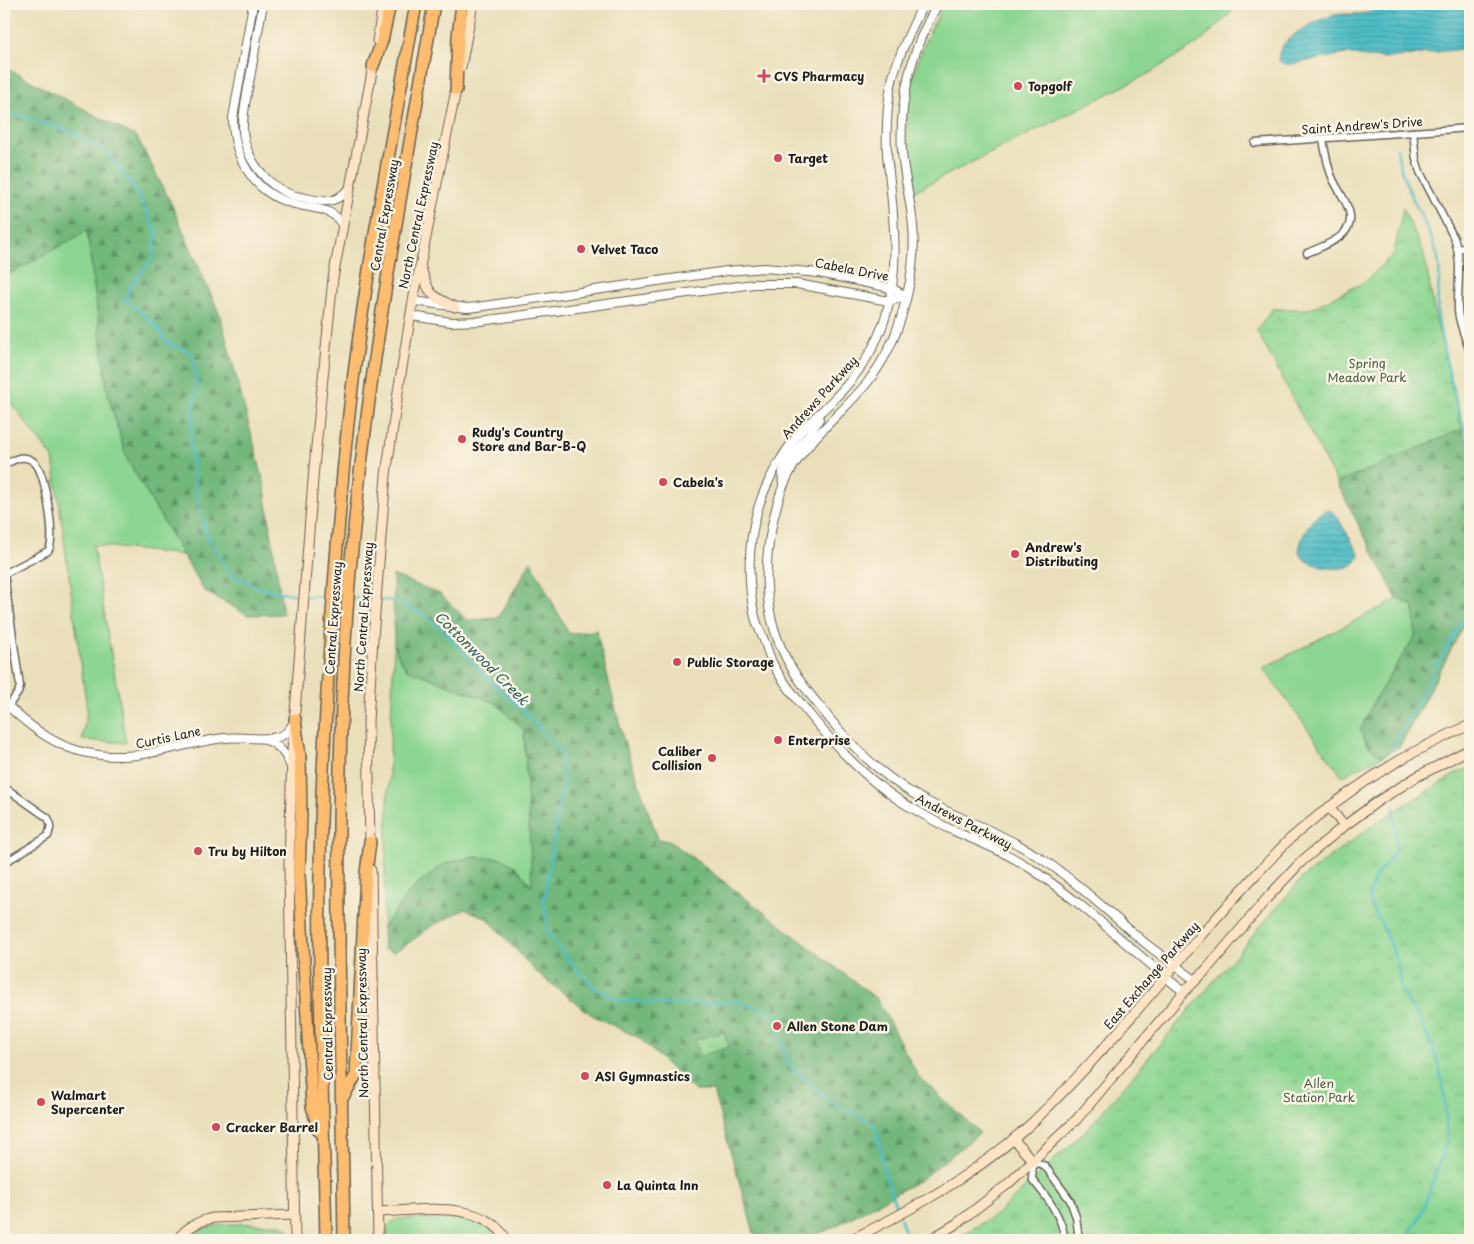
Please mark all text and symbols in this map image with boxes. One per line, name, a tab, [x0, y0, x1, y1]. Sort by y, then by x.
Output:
place label: CVS Pharmacy	[774, 67, 864, 85]
marker: CVS Pharmacy	[758, 70, 770, 82]
place label: Topgolf	[1028, 77, 1073, 95]
marker: Topgolf	[1012, 80, 1024, 92]
street label: Saint Andrew's Drive	[1301, 112, 1423, 138]
street label: North Central Expressway	[394, 140, 442, 290]
place label: Target	[788, 149, 828, 167]
marker: Target	[772, 152, 784, 164]
street label: Central Expressway	[365, 158, 403, 272]
place label: Velvet Taco	[591, 240, 658, 258]
marker: Velvet Taco	[575, 243, 587, 255]
street label: Cabela Drive	[814, 253, 890, 285]
street label: Andrews Parkway	[777, 352, 861, 442]
park label: Spring Meadow Park	[1327, 354, 1407, 386]
place label: Rudy's Country Store and Bar-B-Q	[472, 423, 586, 455]
marker: Rudy's Country Store and Bar-B-Q	[456, 433, 468, 445]
place label: Cabela's	[673, 473, 723, 491]
marker: Cabela's	[657, 476, 669, 488]
place label: Andrew's Distributing	[1025, 538, 1098, 570]
street label: North Central Expressway	[349, 542, 377, 692]
marker: Andrew's Distributing	[1009, 548, 1021, 560]
street label: Central Expressway	[320, 561, 346, 675]
water label: Cottonwood Creek	[430, 606, 535, 711]
place label: Public Storage	[687, 653, 774, 671]
marker: Public Storage	[671, 656, 683, 668]
street label: Curtis Lane	[134, 721, 202, 753]
place label: Enterprise	[788, 731, 851, 749]
marker: Enterprise	[772, 734, 784, 746]
place label: Caliber Collision	[652, 742, 703, 774]
marker: Caliber Collision	[706, 752, 718, 764]
street label: Andrews Parkway	[913, 789, 1015, 853]
place label: Tru by Hilton	[208, 842, 287, 860]
marker: Tru by Hilton	[192, 845, 204, 857]
street label: East Exchange Parkway	[1099, 917, 1203, 1033]
street label: North Central Expressway	[352, 948, 372, 1098]
street label: Central Expressway	[317, 967, 337, 1081]
place label: Allen Stone Dam	[787, 1017, 888, 1035]
marker: Allen Stone Dam	[771, 1020, 783, 1032]
place label: ASI Gymnastics	[594, 1067, 690, 1085]
marker: ASI Gymnastics	[579, 1070, 591, 1082]
park label: Allen Station Park	[1283, 1074, 1355, 1106]
place label: Walmart Supercenter	[51, 1086, 125, 1118]
marker: Walmart Supercenter	[35, 1096, 47, 1108]
place label: Cracker Barrel	[226, 1118, 318, 1136]
marker: Cracker Barrel	[210, 1121, 222, 1133]
place label: La Quinta Inn	[617, 1176, 698, 1194]
marker: La Quinta Inn	[601, 1179, 613, 1191]

